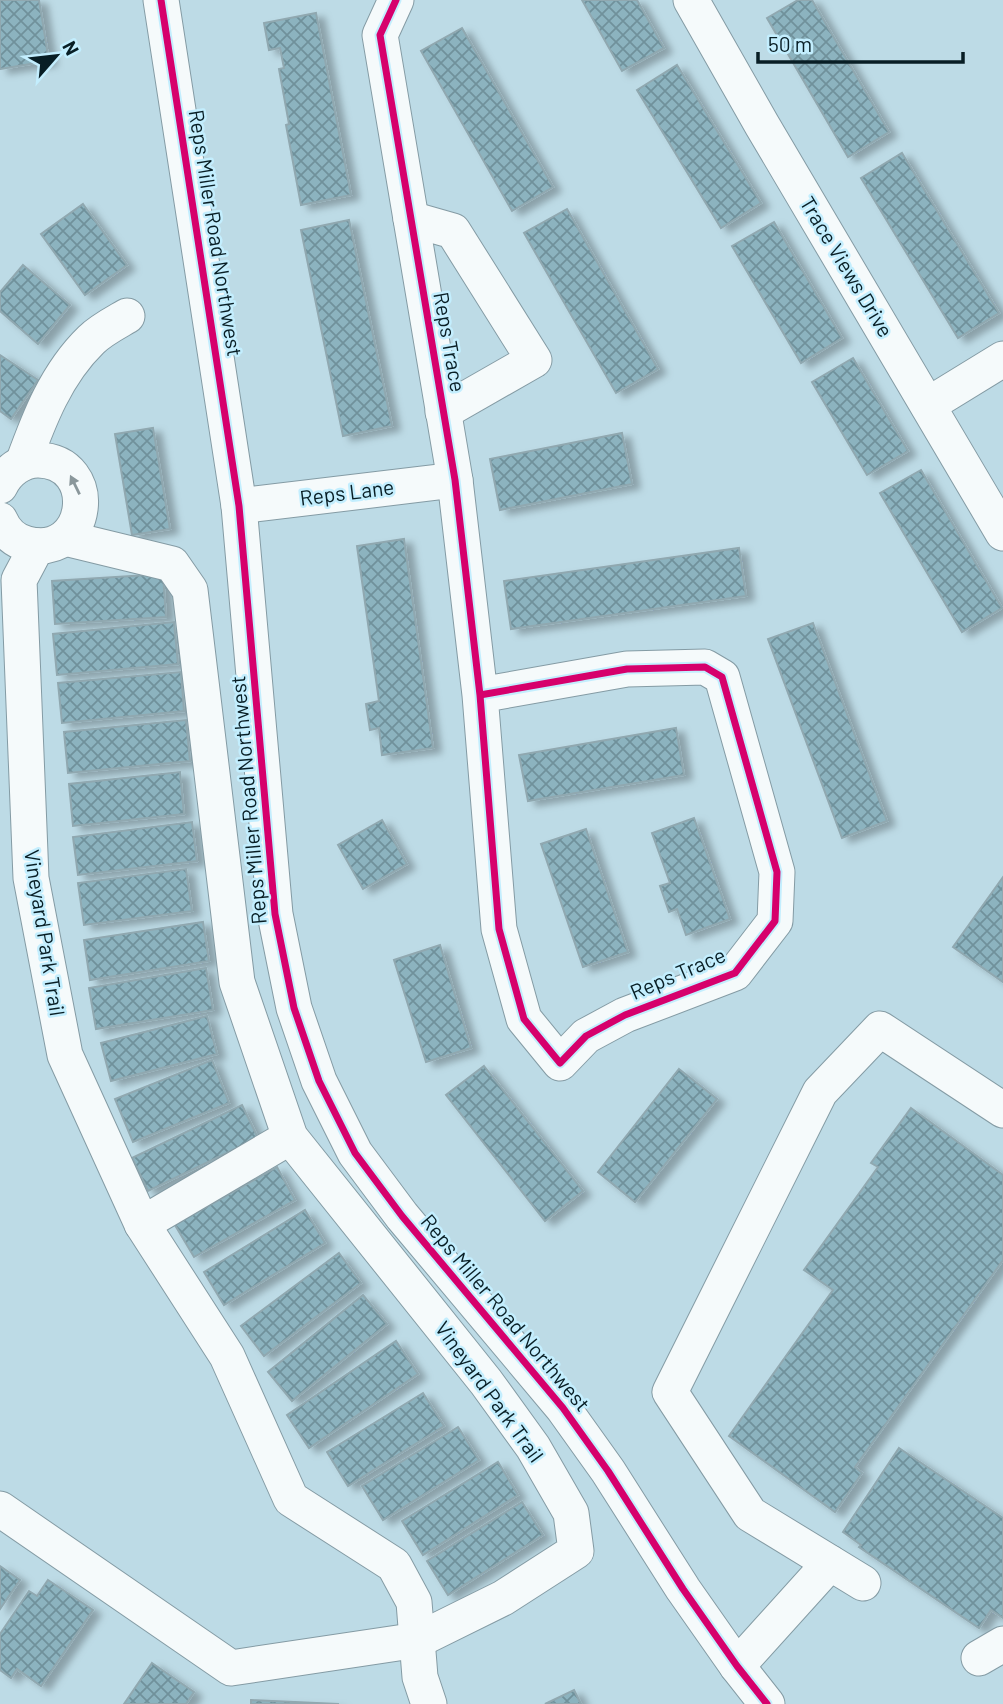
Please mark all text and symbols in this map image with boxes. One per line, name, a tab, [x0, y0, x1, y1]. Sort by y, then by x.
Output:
north arrow	[21, 21, 91, 91]
scale bar	[758, 21, 963, 65]
text: 50 m	[768, 31, 812, 56]
text: N	[58, 37, 85, 59]
street label: Reps Miller Road Northwest	[185, 108, 248, 358]
street label: Trace Views Drive	[795, 191, 899, 341]
street label: Reps Trace	[429, 290, 472, 394]
street label: Reps Lane	[298, 473, 395, 510]
one-way arrow	[69, 475, 81, 495]
street label: Reps Miller Road Northwest	[224, 675, 271, 925]
street label: Vineyard Park Trail	[20, 848, 71, 1018]
street label: Reps Trace	[626, 941, 729, 1004]
street label: Reps Miller Road Northwest	[416, 1208, 596, 1416]
street label: Vineyard Park Trail	[431, 1316, 550, 1466]

